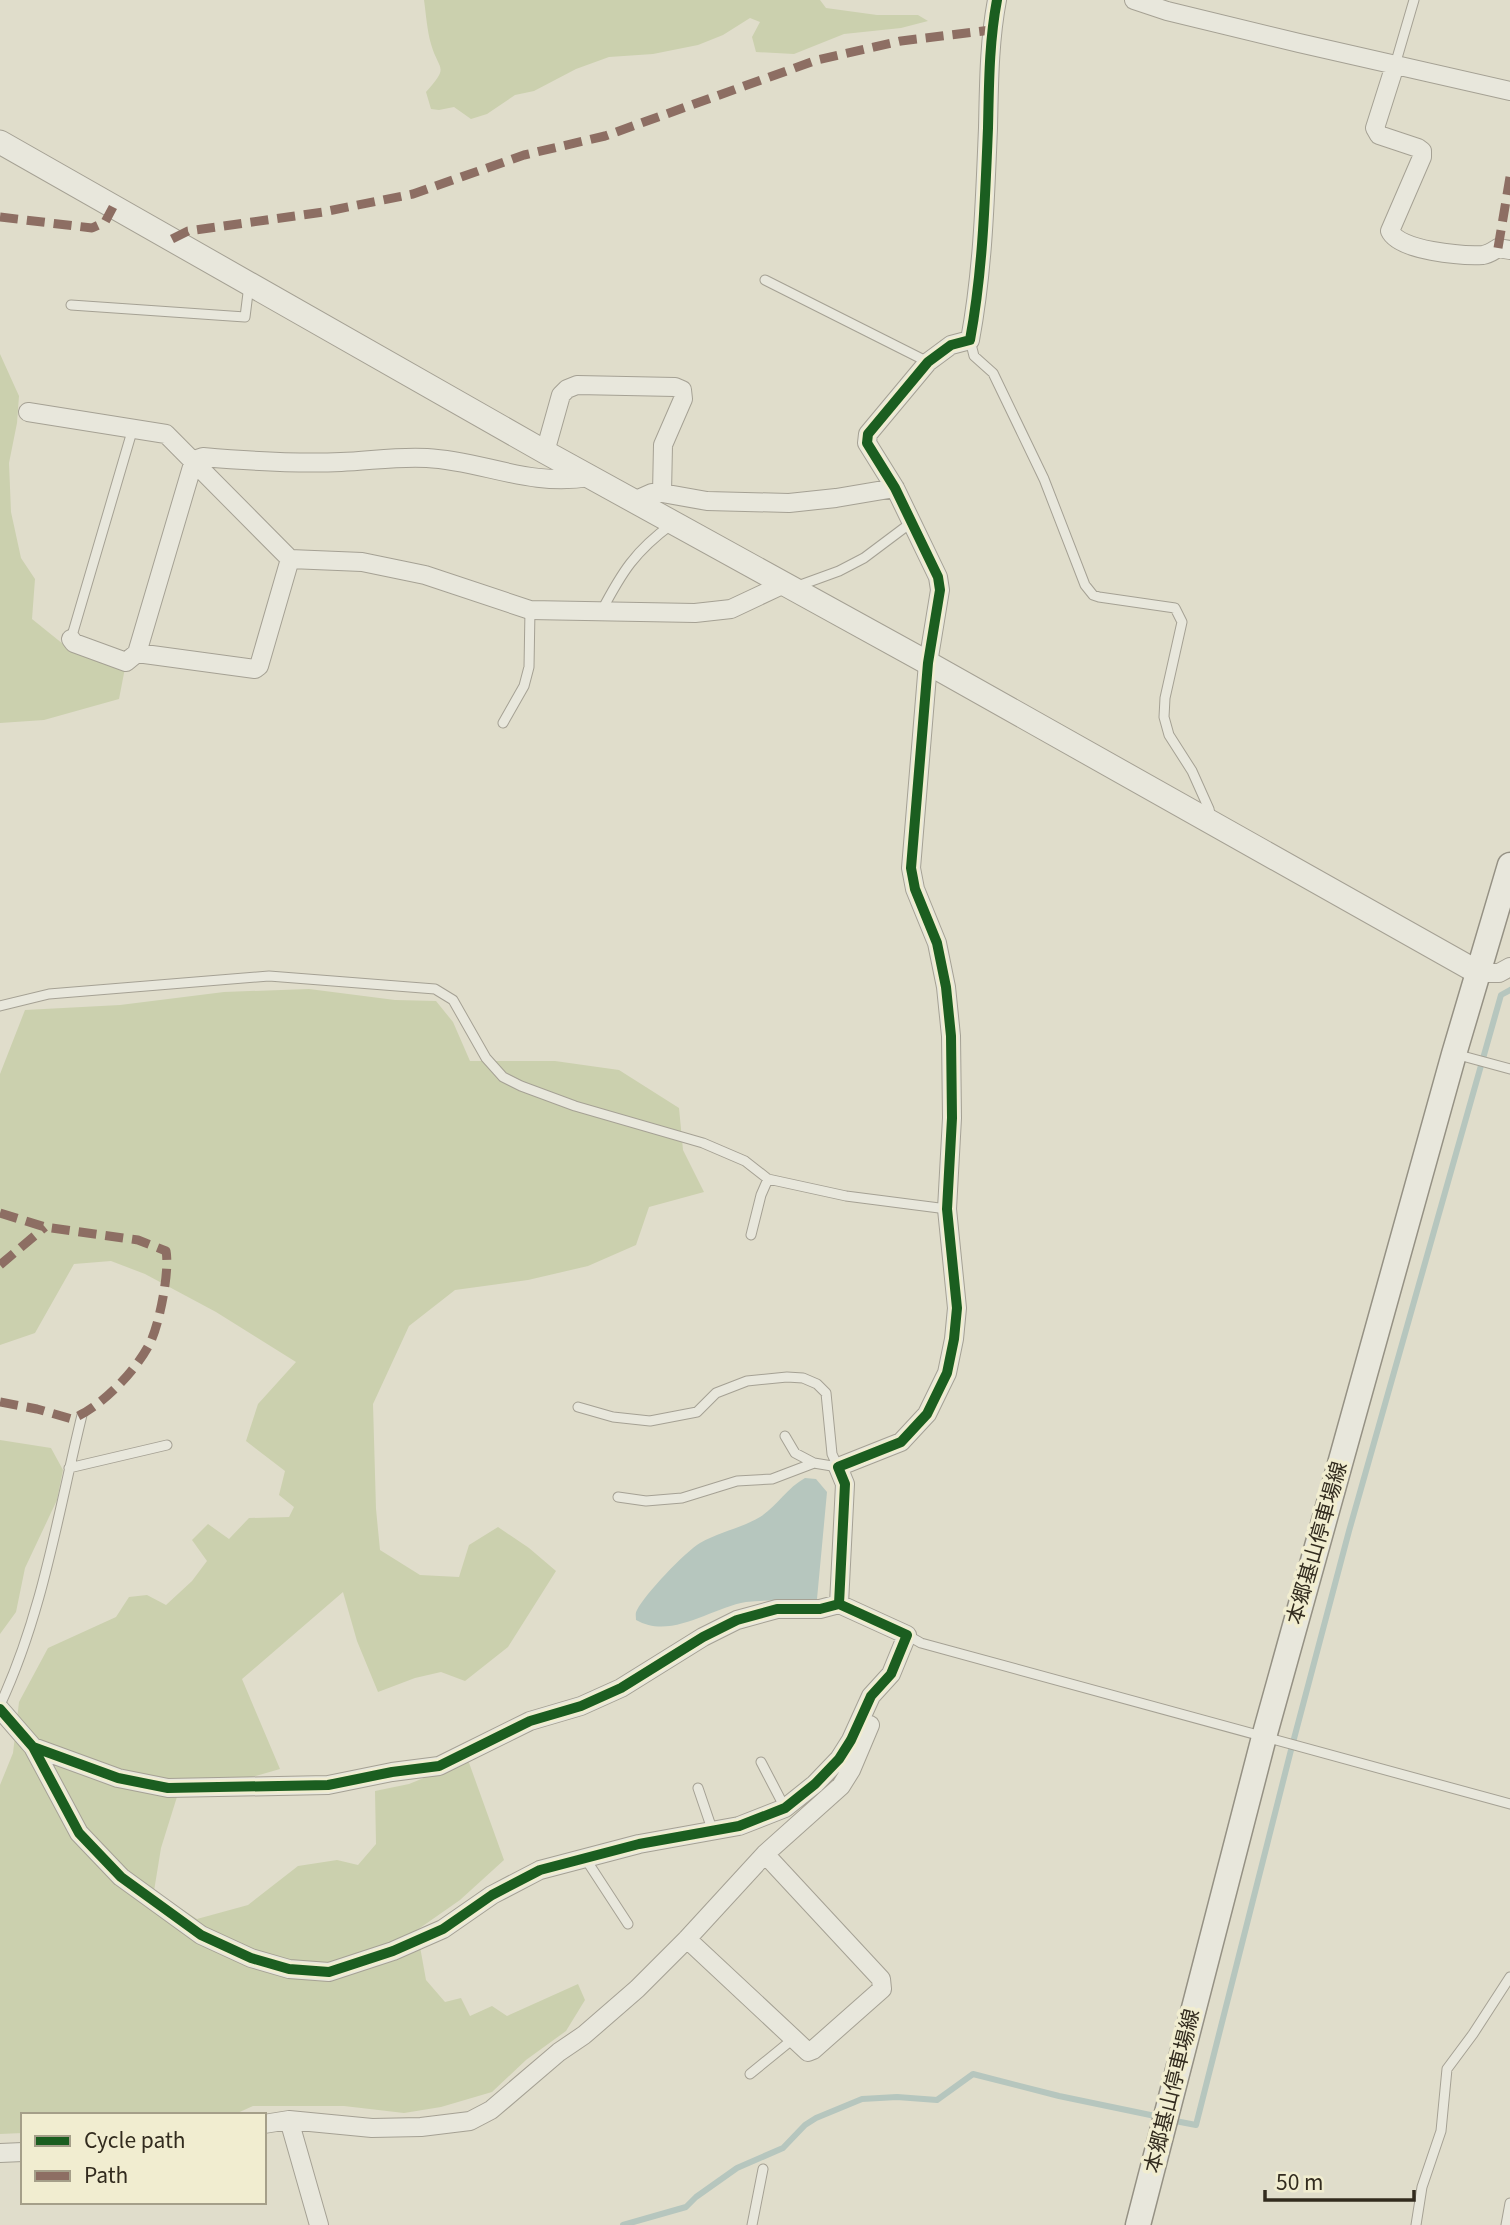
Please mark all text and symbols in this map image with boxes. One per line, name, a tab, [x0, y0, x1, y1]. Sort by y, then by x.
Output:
street label: 本郷基山停車場線	[1278, 1458, 1353, 1627]
street label: 本郷基山停車場線	[1135, 2005, 1205, 2176]
legend	[21, 2113, 266, 2204]
text: Cycle path	[84, 2124, 186, 2154]
scale bar	[1265, 2158, 1414, 2202]
text: Path	[84, 2159, 128, 2189]
text: 50 m	[1276, 2166, 1323, 2196]

